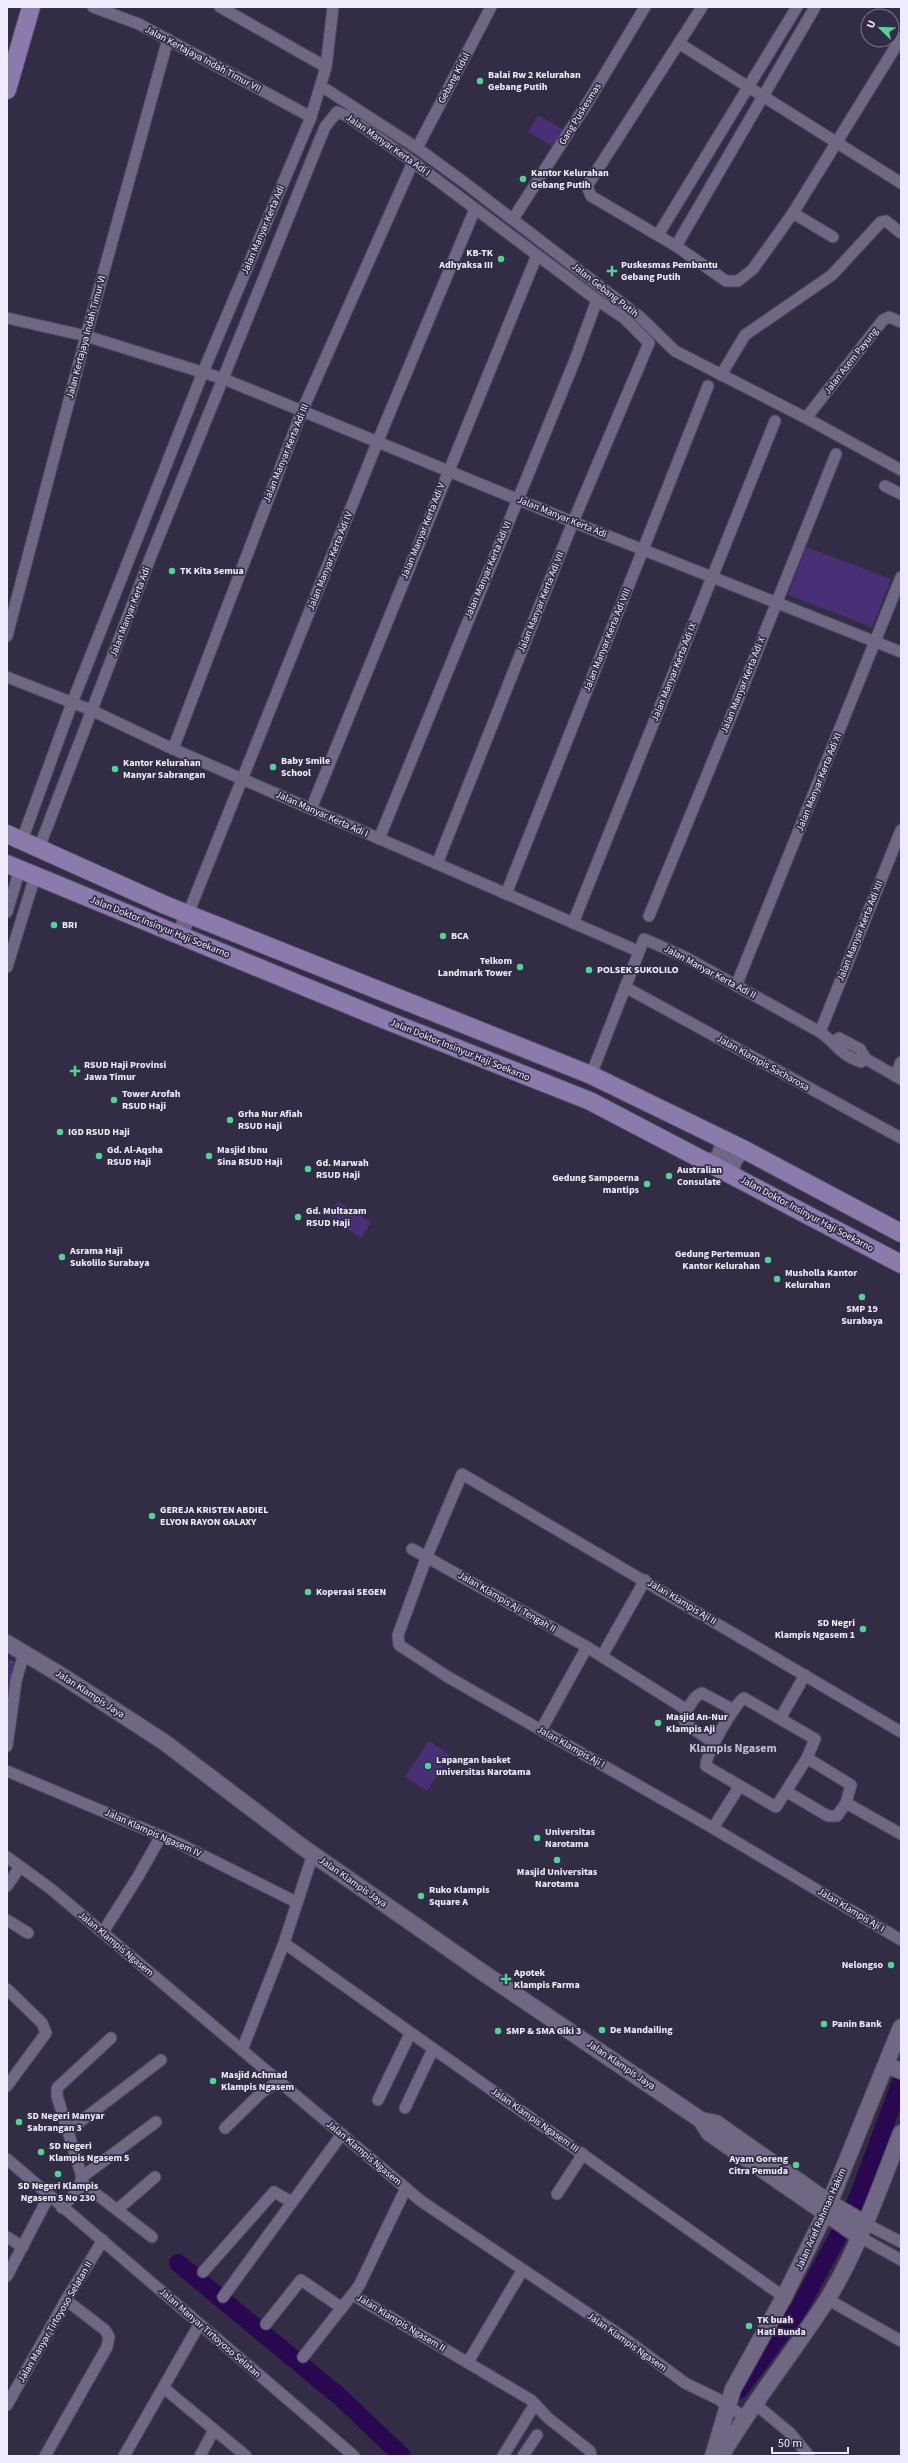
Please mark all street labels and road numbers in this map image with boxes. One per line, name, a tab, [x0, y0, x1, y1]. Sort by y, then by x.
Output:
street label: Jalan Kertajaya Indah Timur VII	[142, 22, 264, 96]
street label: Gebang Kidul	[435, 50, 474, 106]
street label: Gang Puskesmas	[555, 80, 605, 148]
street label: Jalan Manyar Kerta Adi I	[343, 111, 433, 179]
street label: Jalan Manyar Kerta Adi	[238, 183, 288, 277]
street label: Jalan Gebang Putih	[569, 259, 641, 321]
street label: Jalan Kertajaya Indah Timur VI	[63, 274, 109, 400]
street label: Jalan Asem Payung	[821, 325, 881, 397]
street label: Jalan Manyar Kerta Adi III	[260, 402, 312, 504]
street label: Jalan Manyar Kerta Adi V	[397, 480, 449, 581]
street label: Jalan Manyar Kerta Adi	[515, 493, 609, 541]
street label: Jalan Manyar Kerta Adi IV	[304, 509, 357, 612]
street label: Jalan Manyar Kerta Adi VI	[461, 519, 515, 621]
street label: Jalan Manyar Kerta Adi VII	[514, 549, 568, 655]
street label: Jalan Manyar Kerta Adi	[106, 565, 154, 659]
street label: Jalan Manyar Kerta Adi VIII	[580, 586, 634, 694]
street label: Jalan Manyar Kerta Adi IX	[648, 621, 700, 723]
street label: Jalan Manyar Kerta Adi X	[717, 635, 769, 735]
street label: Jalan Manyar Kerta Adi XI	[793, 731, 845, 833]
street label: Jalan Manyar Kerta Adi I	[273, 787, 371, 841]
street label: Jalan Manyar Kerta Adi XII	[833, 878, 887, 984]
street label: Jalan Doktor Insinyur Haji Soekarno	[88, 892, 232, 962]
street label: Jalan Manyar Kerta Adi II	[661, 942, 759, 1002]
street label: Jalan Doktor Insinyur Haji Soekarno	[388, 1015, 532, 1085]
street label: Jalan Klampis Sacharosa	[714, 1032, 812, 1094]
street label: Jalan Doktor Insinyur Haji Soekarno	[738, 1173, 876, 1255]
street label: Jalan Klampis Aji Tengah II	[455, 1568, 559, 1636]
street label: Jalan Klampis Aji II	[645, 1576, 719, 1628]
street label: Jalan Klampis Jaya	[53, 1666, 127, 1722]
street label: Jalan Klampis Aji I	[534, 1723, 608, 1771]
street label: Jalan Klampis Ngasem IV	[102, 1805, 204, 1861]
street label: Jalan Klampis Jaya	[316, 1853, 390, 1911]
street label: Jalan Klampis Aji I	[815, 1884, 887, 1936]
street label: Jalan Klampis Ngasem	[75, 1908, 157, 1980]
street label: Jalan Klampis Jaya	[584, 2037, 658, 2093]
street label: Jalan Klampis Ngasem III	[488, 2084, 582, 2156]
street label: Jalan Klampis Ngasem	[323, 2117, 405, 2189]
street label: Jalan Arief Rahman Hakim	[792, 2166, 850, 2272]
street label: Jalan Manyar Tirtoyoso Selatan II	[14, 2259, 96, 2385]
street label: Jalan Manyar Tirtoyoso Selatan	[156, 2285, 264, 2381]
street label: Jalan Klampis Ngasem II	[354, 2291, 448, 2355]
street label: Jalan Klampis Ngasem	[584, 2309, 670, 2375]

